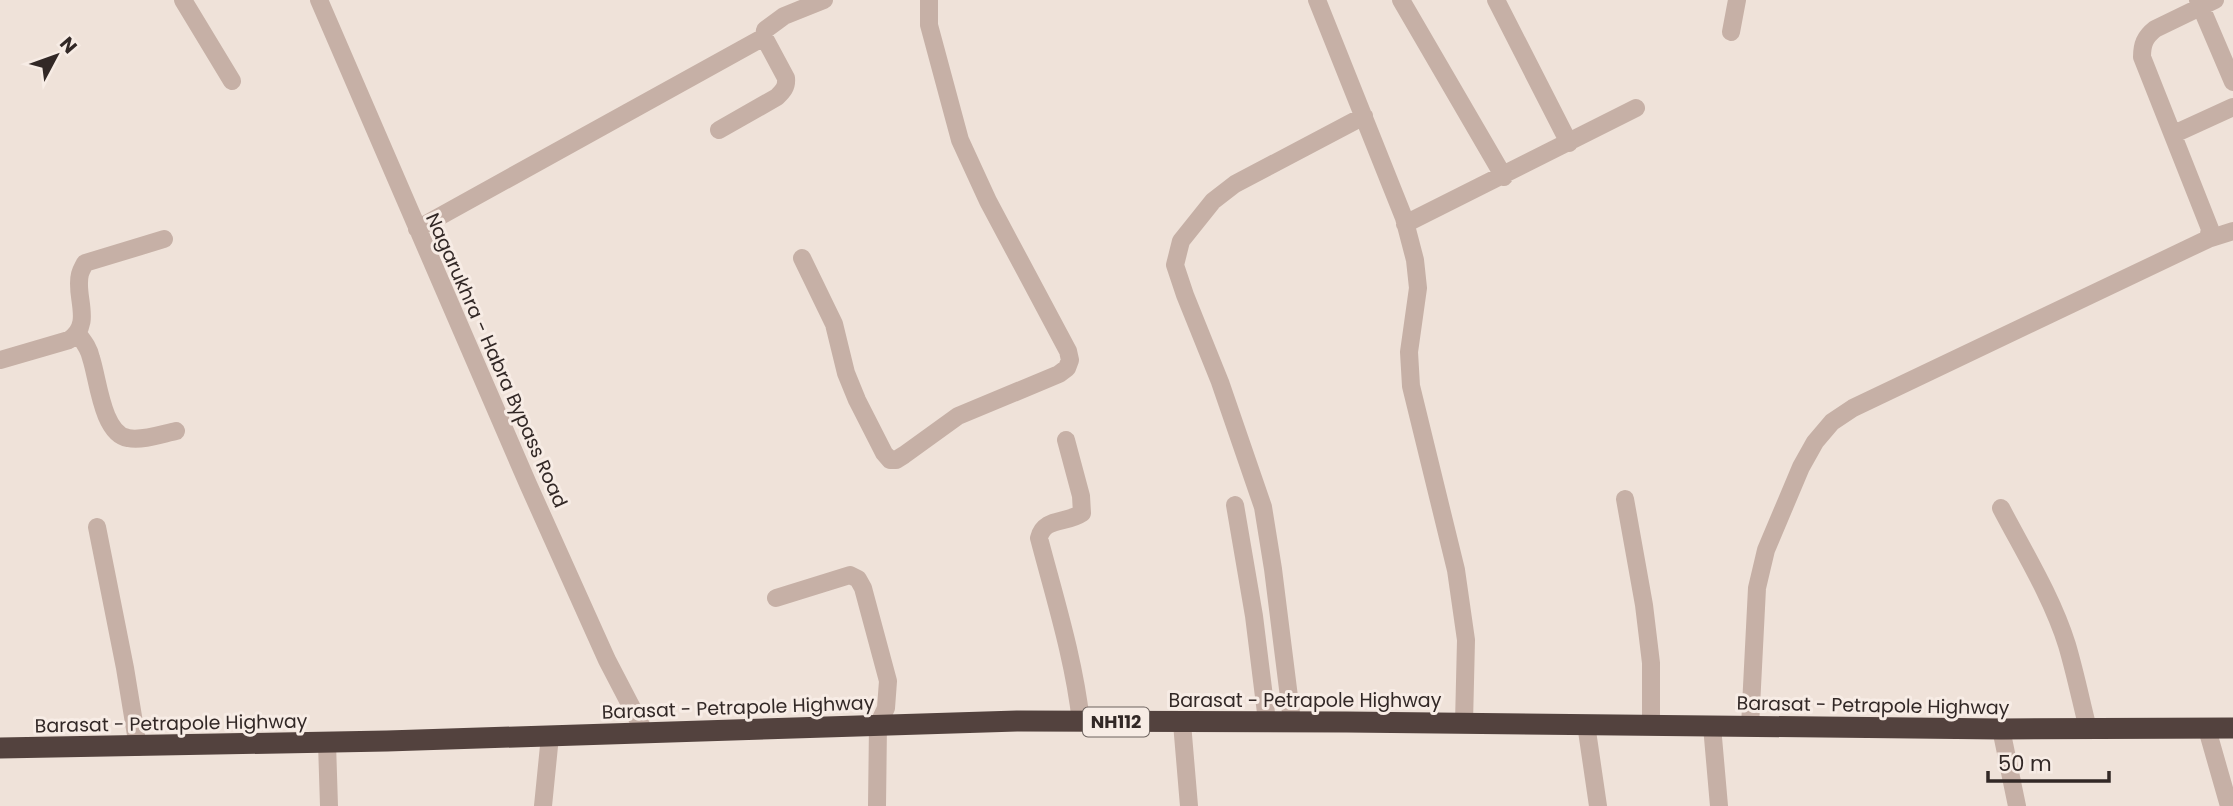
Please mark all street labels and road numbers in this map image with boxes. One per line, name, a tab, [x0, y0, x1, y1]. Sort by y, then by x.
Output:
street label: Nagarukhra - Habra Bypass Road	[419, 209, 574, 512]
street label: Barasat - Petrapole Highway	[1169, 687, 1442, 714]
street label: Barasat - Petrapole Highway	[601, 689, 875, 726]
street label: Barasat - Petrapole Highway	[1736, 690, 2010, 721]
street label: Barasat - Petrapole Highway	[34, 708, 308, 739]
road number: NH112	[1083, 708, 1149, 736]

